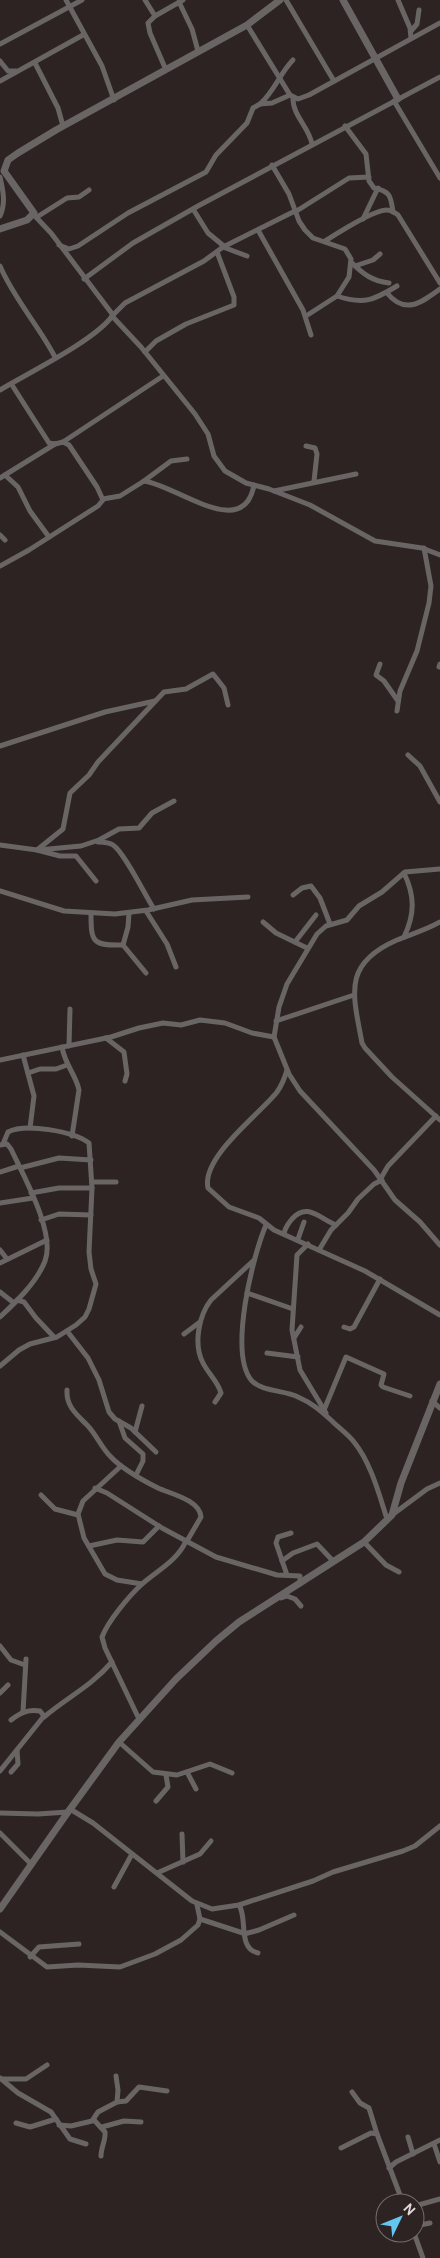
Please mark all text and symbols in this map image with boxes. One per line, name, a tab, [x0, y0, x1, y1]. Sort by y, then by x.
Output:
north arrow	[375, 2193, 425, 2243]
text: N	[400, 2199, 419, 2219]

